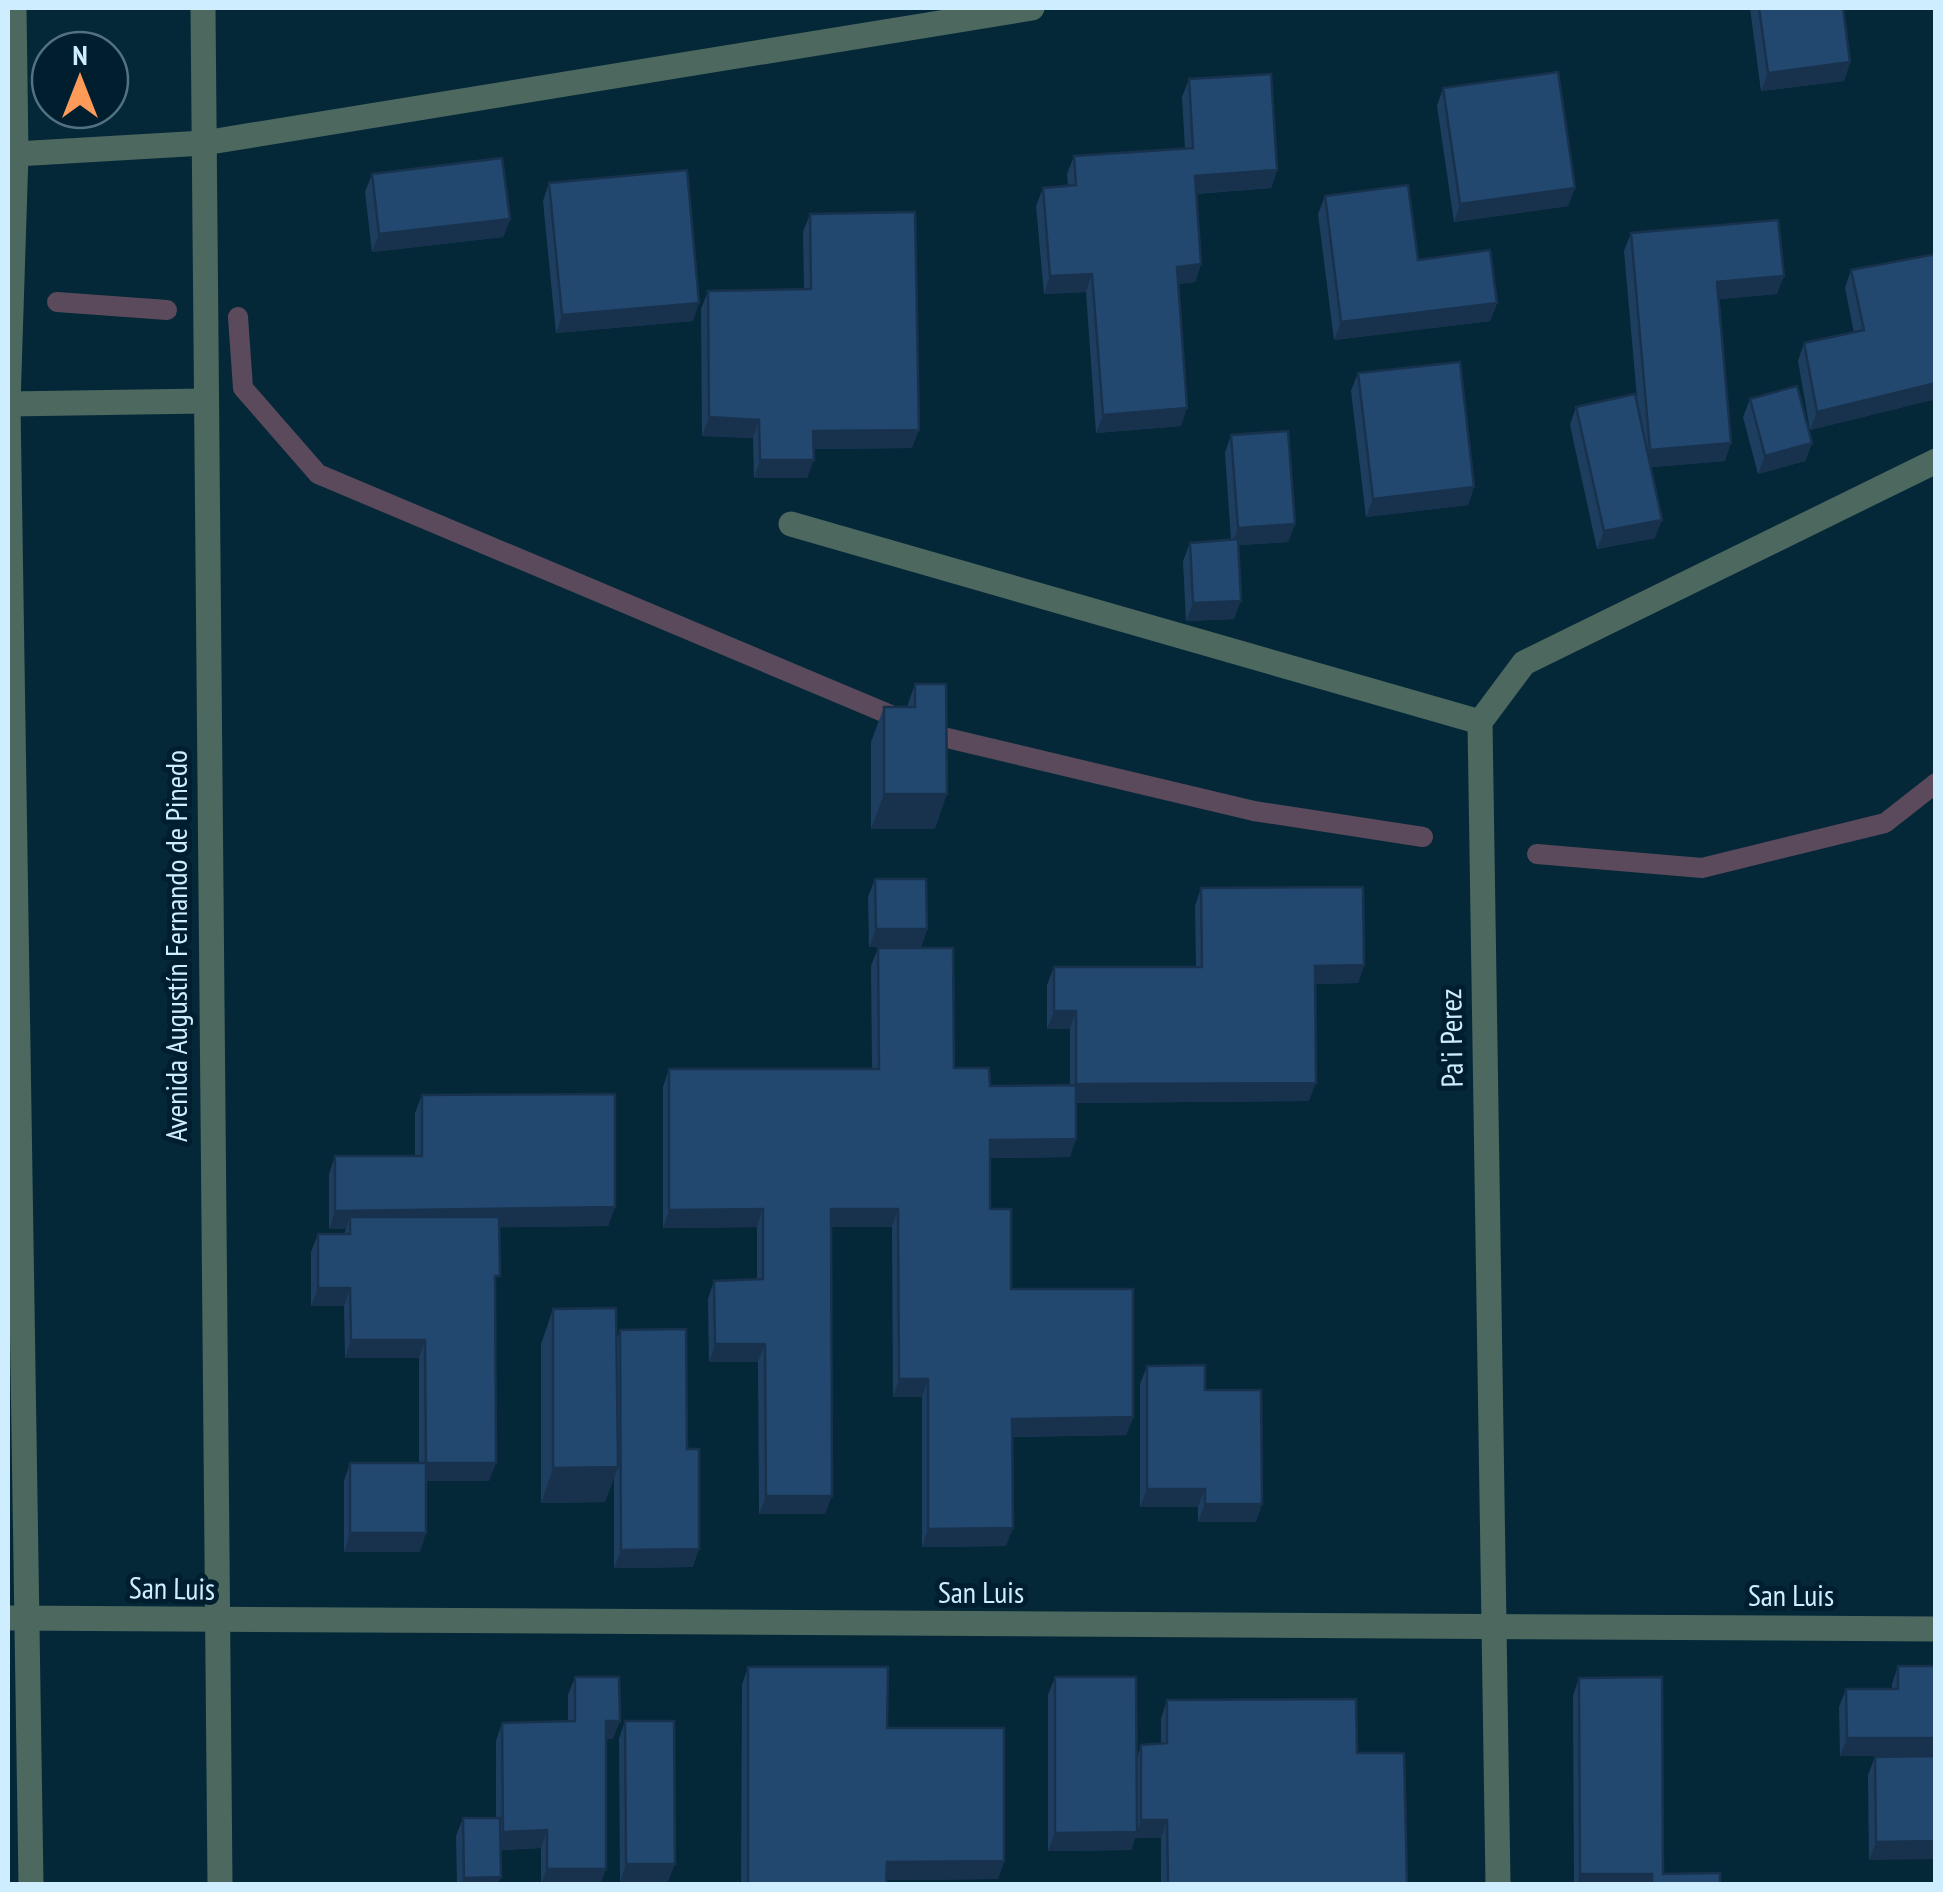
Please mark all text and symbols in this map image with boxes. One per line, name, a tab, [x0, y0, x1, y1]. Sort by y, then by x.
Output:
north arrow	[30, 30, 130, 130]
text: N	[72, 36, 88, 73]
street label: Avenida Augustín Fernando de Pinedo	[156, 750, 195, 1142]
street label: Pa'i Perez	[1430, 988, 1471, 1088]
street label: San Luis	[129, 1567, 215, 1608]
street label: San Luis	[938, 1572, 1024, 1611]
street label: San Luis	[1748, 1575, 1834, 1614]

